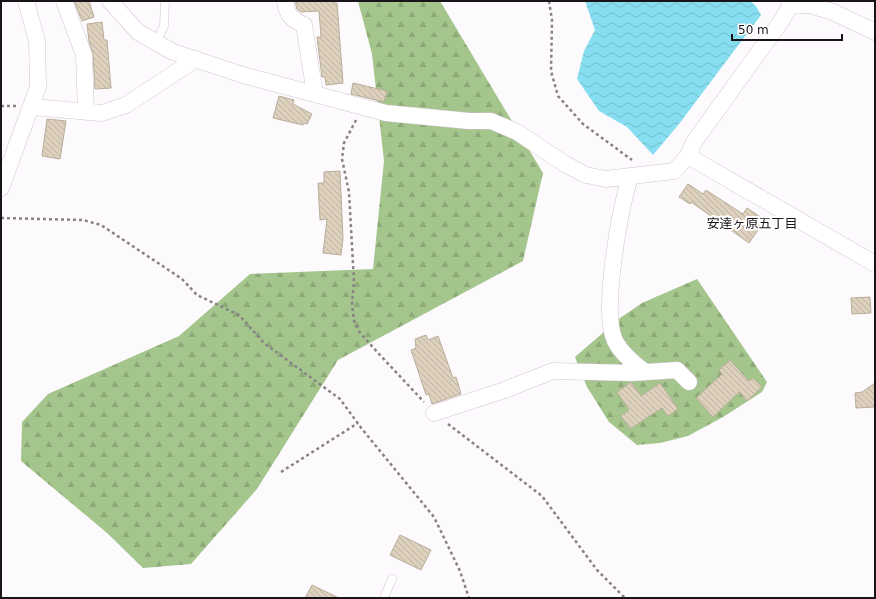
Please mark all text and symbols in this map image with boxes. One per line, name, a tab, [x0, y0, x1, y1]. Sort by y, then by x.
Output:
scale bar	[732, 16, 842, 42]
text: 50 m	[738, 23, 769, 37]
district label: 安達ヶ原五丁目	[706, 216, 798, 231]

